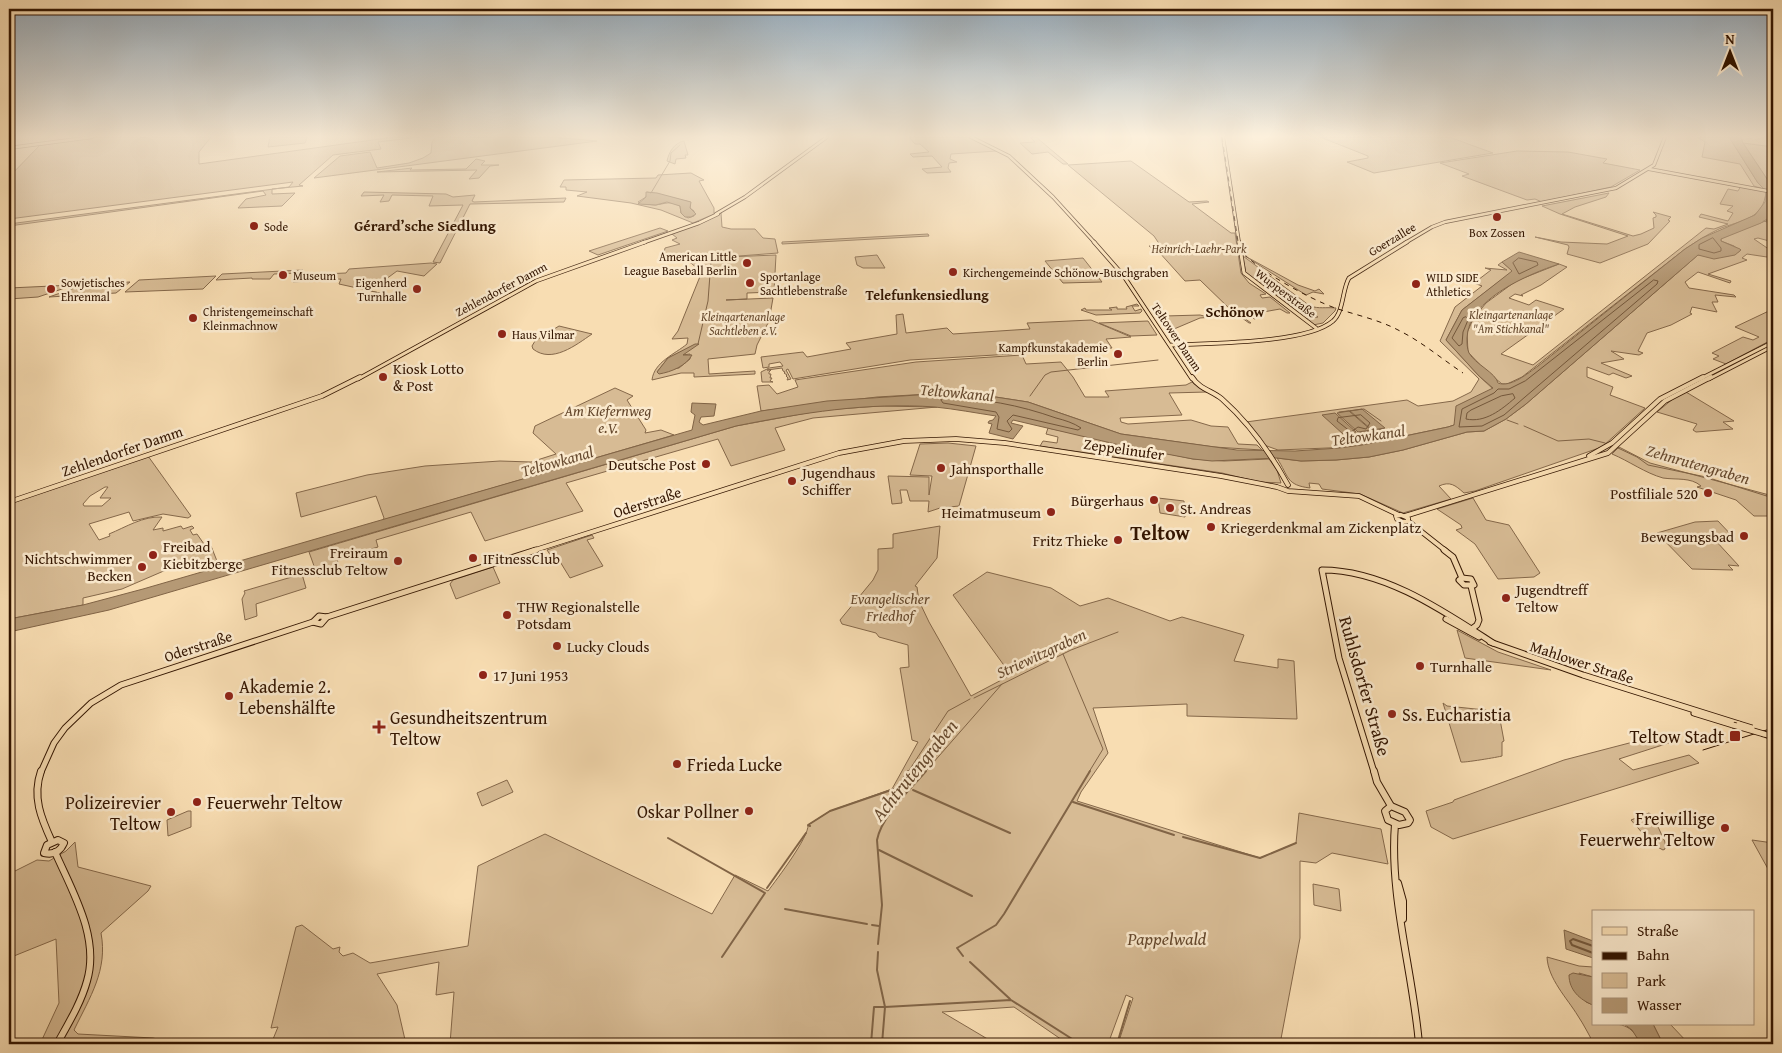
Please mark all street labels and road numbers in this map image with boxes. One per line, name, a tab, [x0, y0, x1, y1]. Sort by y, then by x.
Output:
street label: Goerzallee	[1365, 218, 1419, 260]
street label: Zehlendorfer Damm	[452, 258, 550, 320]
street label: Wupperstraße	[1252, 264, 1320, 322]
street label: Teltower Damm	[1148, 299, 1206, 375]
street label: Zehlendorfer Damm	[59, 420, 186, 482]
street label: Zeppelinufer	[1082, 433, 1166, 465]
street label: Oderstraße	[610, 481, 684, 523]
street label: Ruhlsdorfer Straße	[1332, 613, 1398, 759]
street label: Oderstraße	[161, 625, 235, 667]
street label: Mahlower Straße	[1527, 635, 1637, 689]

